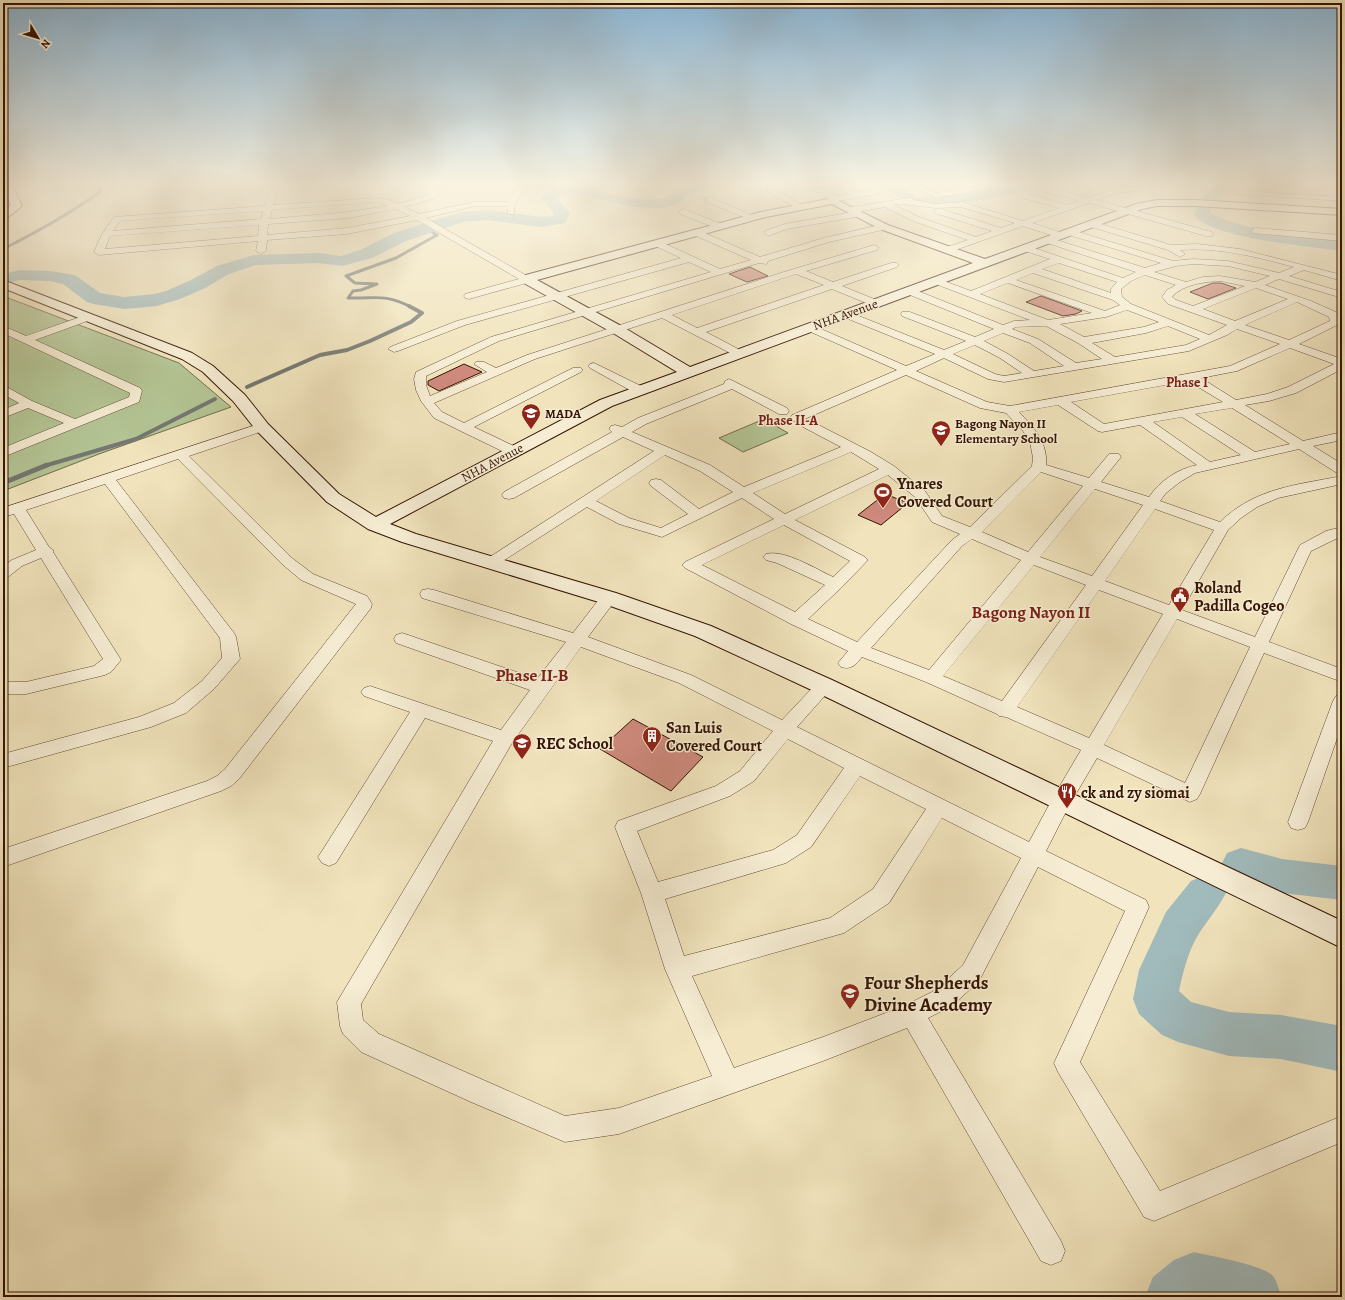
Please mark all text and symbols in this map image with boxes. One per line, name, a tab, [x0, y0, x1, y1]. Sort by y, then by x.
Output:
north arrow	[18, 18, 58, 58]
text: N	[37, 36, 54, 52]
street label: NHA Avenue	[810, 295, 880, 334]
district label: Phase I	[1166, 373, 1208, 392]
school or university icon: MADA	[520, 402, 542, 430]
place label: MADA	[545, 405, 582, 422]
district label: Phase II-A	[758, 411, 818, 430]
place label: Bagong Nayon II Elementary School	[955, 415, 1058, 447]
school or university icon: Bagong Nayon II Elementary School	[930, 419, 952, 447]
street label: NHA Avenue	[458, 439, 526, 486]
place label: Ynares Covered Court	[896, 473, 994, 513]
sports icon: Ynares Covered Court	[872, 481, 894, 509]
place label: Roland Padilla Cogeo	[1194, 577, 1284, 617]
public building icon: Roland Padilla Cogeo	[1169, 585, 1191, 613]
district label: Bagong Nayon II	[972, 601, 1090, 624]
district label: Phase II-B	[495, 664, 569, 687]
place label: San Luis Covered Court	[666, 717, 763, 757]
building icon: San Luis Covered Court	[641, 725, 663, 753]
school or university icon: REC School	[511, 732, 533, 760]
place label: REC School	[536, 733, 614, 755]
restaurant icon: ck and zy siomai	[1056, 781, 1078, 809]
place label: ck and zy siomai	[1081, 782, 1190, 804]
place label: Four Shepherds Divine Academy	[864, 970, 993, 1018]
school or university icon: Four Shepherds Divine Academy	[839, 982, 861, 1010]

